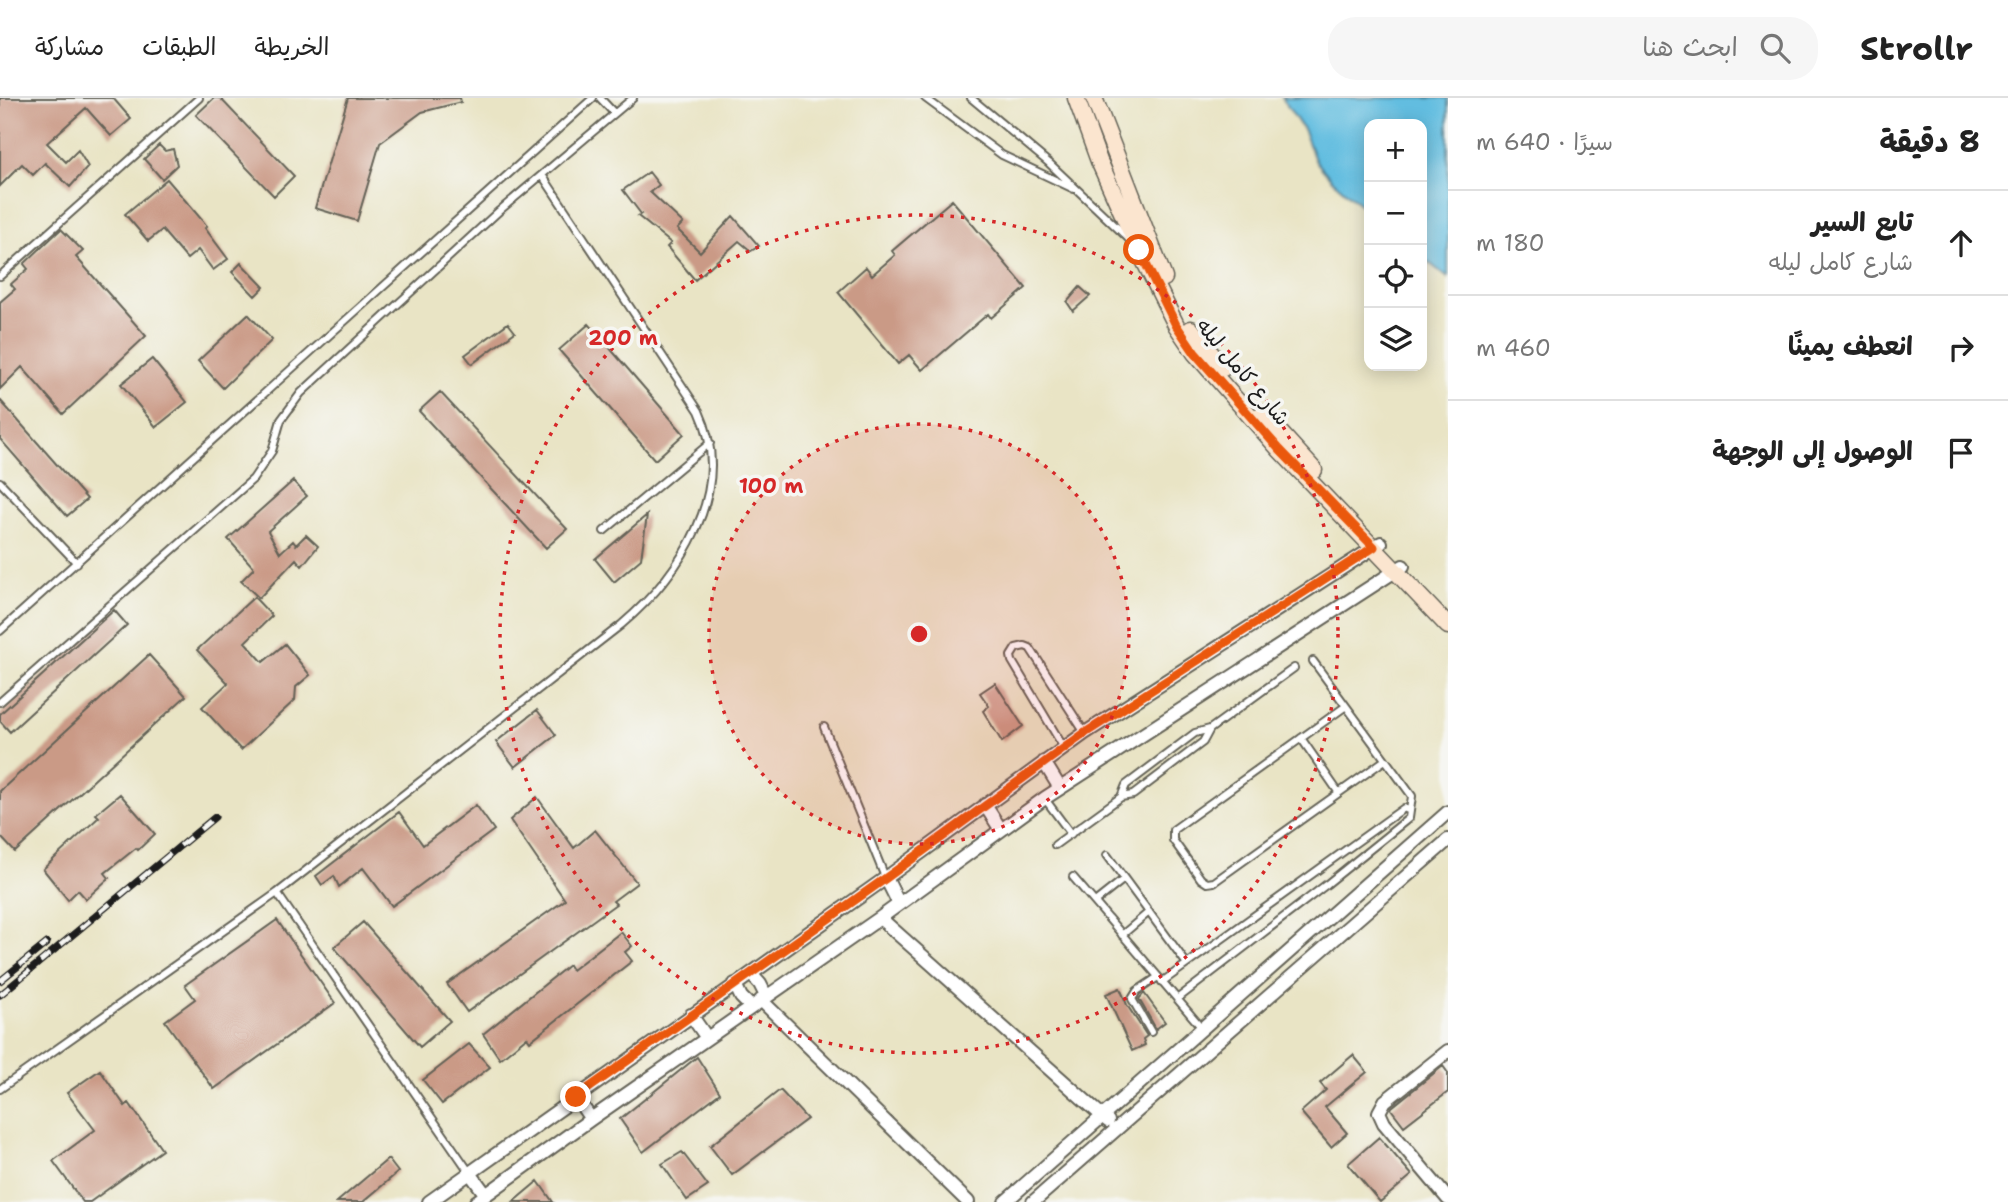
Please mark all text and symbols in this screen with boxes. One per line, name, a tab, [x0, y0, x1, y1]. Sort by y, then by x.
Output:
search box	[1328, 17, 1818, 80]
text: Strollr	[1860, 26, 1973, 71]
text: ابحث هنا	[1642, 29, 1738, 64]
icon: search	[1756, 29, 1794, 67]
text: مشاركة	[35, 31, 104, 63]
text: الطبقات	[142, 31, 217, 63]
text: الخريطة	[255, 31, 329, 63]
map controls	[1364, 119, 1427, 371]
button: +	[1364, 119, 1427, 182]
text: 8 دقيقة	[1879, 121, 1980, 162]
text: سيرًا · 640 m	[1476, 127, 1613, 157]
button: −	[1364, 182, 1427, 245]
text: تابع السير	[1811, 204, 1913, 239]
icon: ahead	[1942, 224, 1980, 262]
text: 180 m	[1476, 228, 1545, 258]
route start	[1123, 234, 1154, 265]
button: locate	[1364, 245, 1427, 308]
text: شارع كامل ليله	[1769, 247, 1913, 277]
button: layers	[1364, 308, 1427, 371]
street label: شارع كامل ليله	[1189, 313, 1296, 432]
text: 200 m	[588, 324, 658, 352]
text: انعطف يمينًا	[1788, 328, 1913, 363]
icon: right	[1942, 329, 1980, 367]
text: 460 m	[1476, 333, 1551, 363]
text: الوصول إلى الوجهة	[1712, 433, 1913, 468]
icon: arrive	[1942, 434, 1980, 472]
text: 100 m	[739, 472, 803, 500]
centre of rings	[907, 622, 931, 646]
route end	[560, 1081, 591, 1112]

